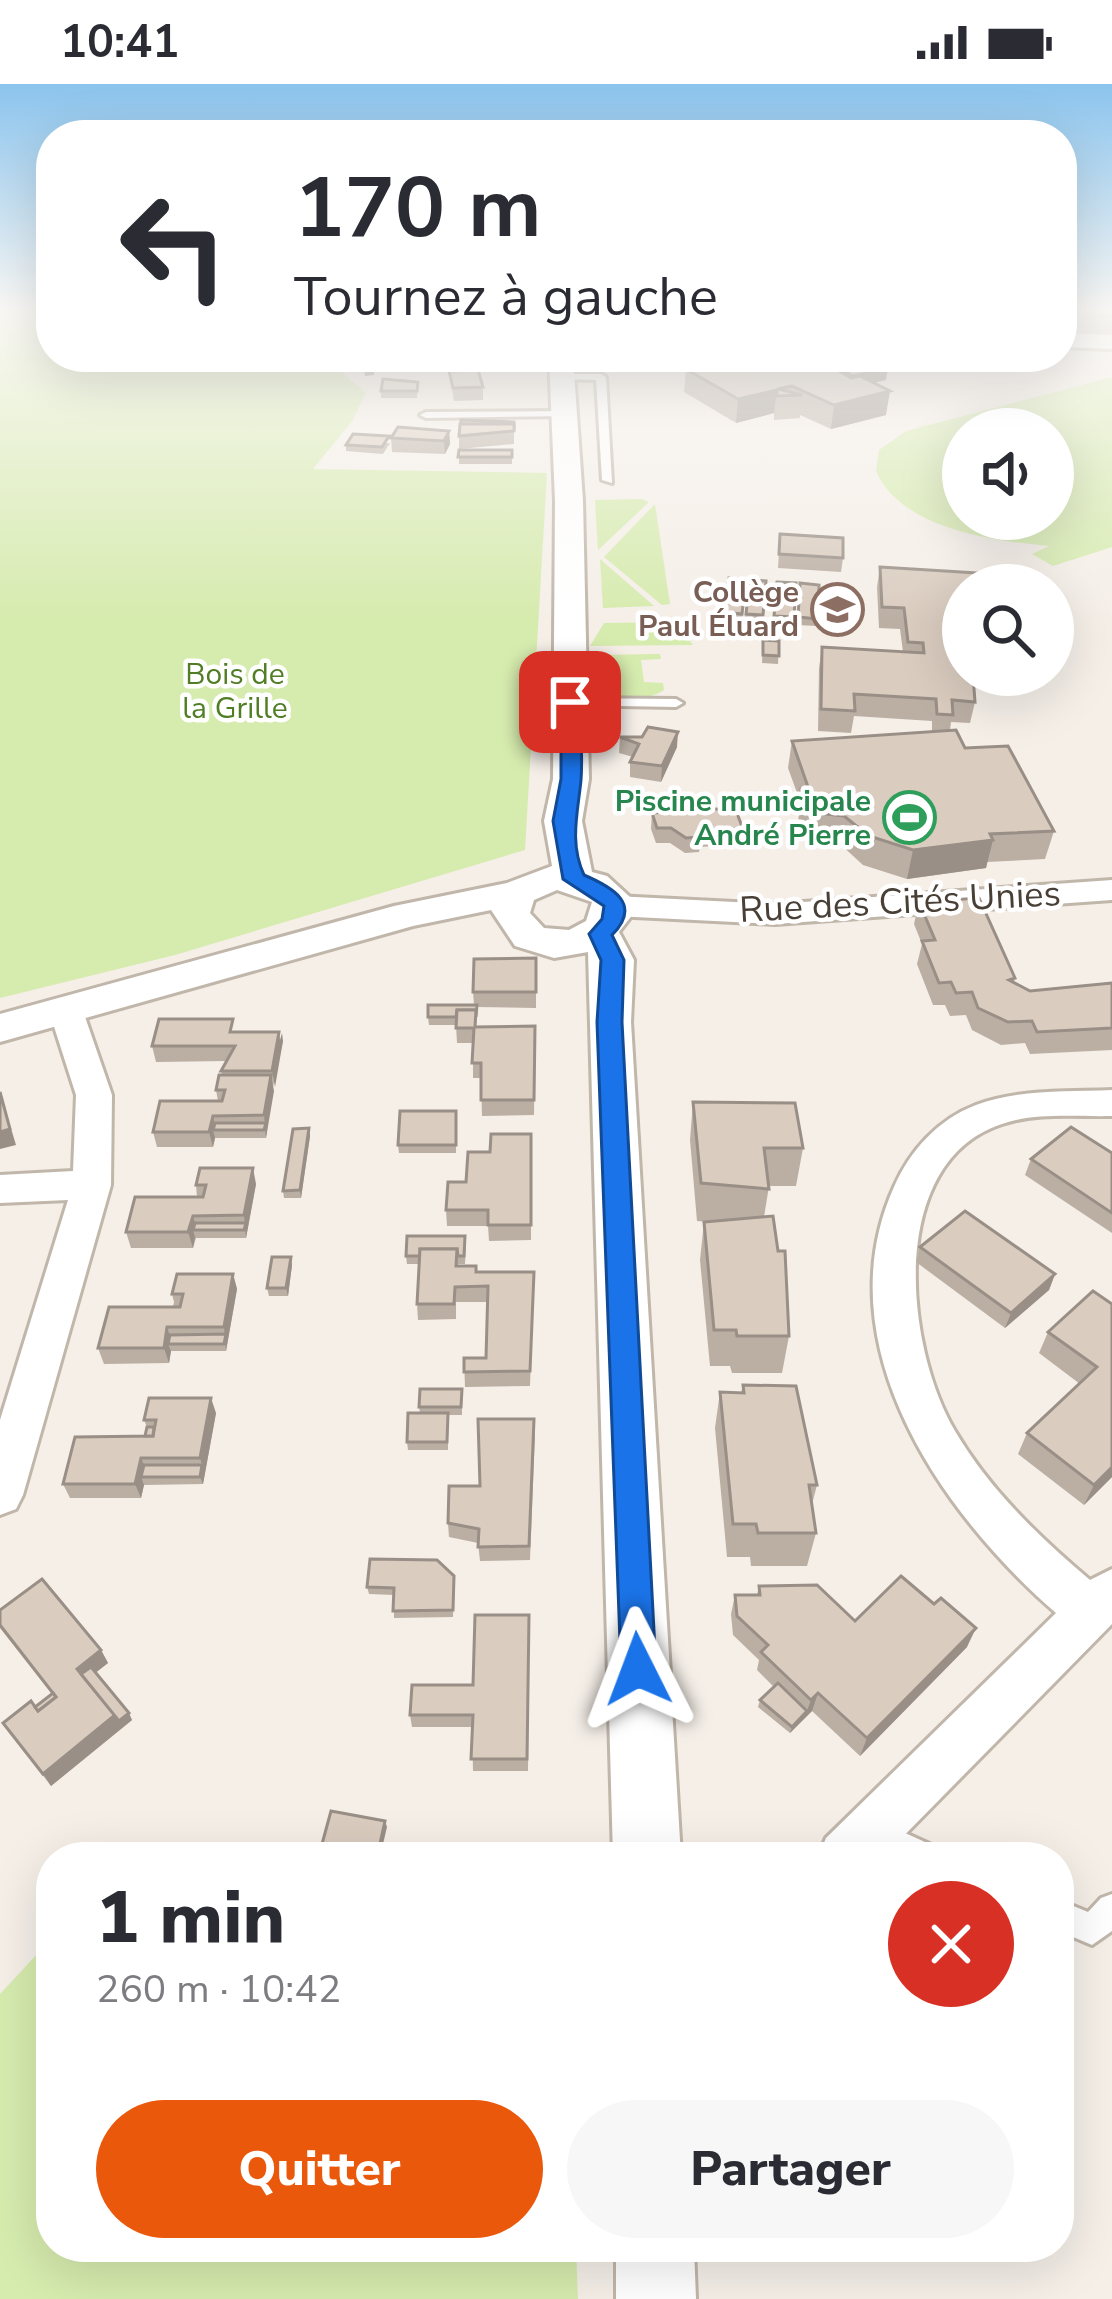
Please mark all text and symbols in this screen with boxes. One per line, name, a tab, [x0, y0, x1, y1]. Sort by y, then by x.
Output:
text: 10:41	[60, 12, 179, 73]
text: 170 m	[294, 151, 542, 266]
icon: left	[96, 168, 252, 324]
text: Tournez à gauche	[294, 260, 718, 334]
map controls	[942, 408, 1074, 696]
button: sound	[942, 408, 1074, 540]
button: search	[942, 564, 1074, 696]
place label: Collège Paul Éluard	[638, 572, 799, 647]
school or university icon: Collège Paul Éluard	[810, 581, 866, 637]
pin	[519, 651, 621, 753]
park label: Bois de la Grille	[182, 654, 288, 729]
icon: arrive	[537, 669, 603, 735]
place label: Piscine municipale André Pierre	[615, 781, 871, 856]
sports icon: Piscine municipale André Pierre	[882, 790, 938, 846]
street label: Rue des Cités Unies	[738, 869, 1062, 935]
position arrow	[575, 1606, 701, 1732]
text: 1 min	[96, 1869, 285, 1967]
button: close	[888, 1881, 1014, 2007]
text: 260 m · 10:42	[96, 1963, 341, 2016]
button: Quitter	[96, 2100, 543, 2238]
button: Partager	[567, 2100, 1014, 2238]

